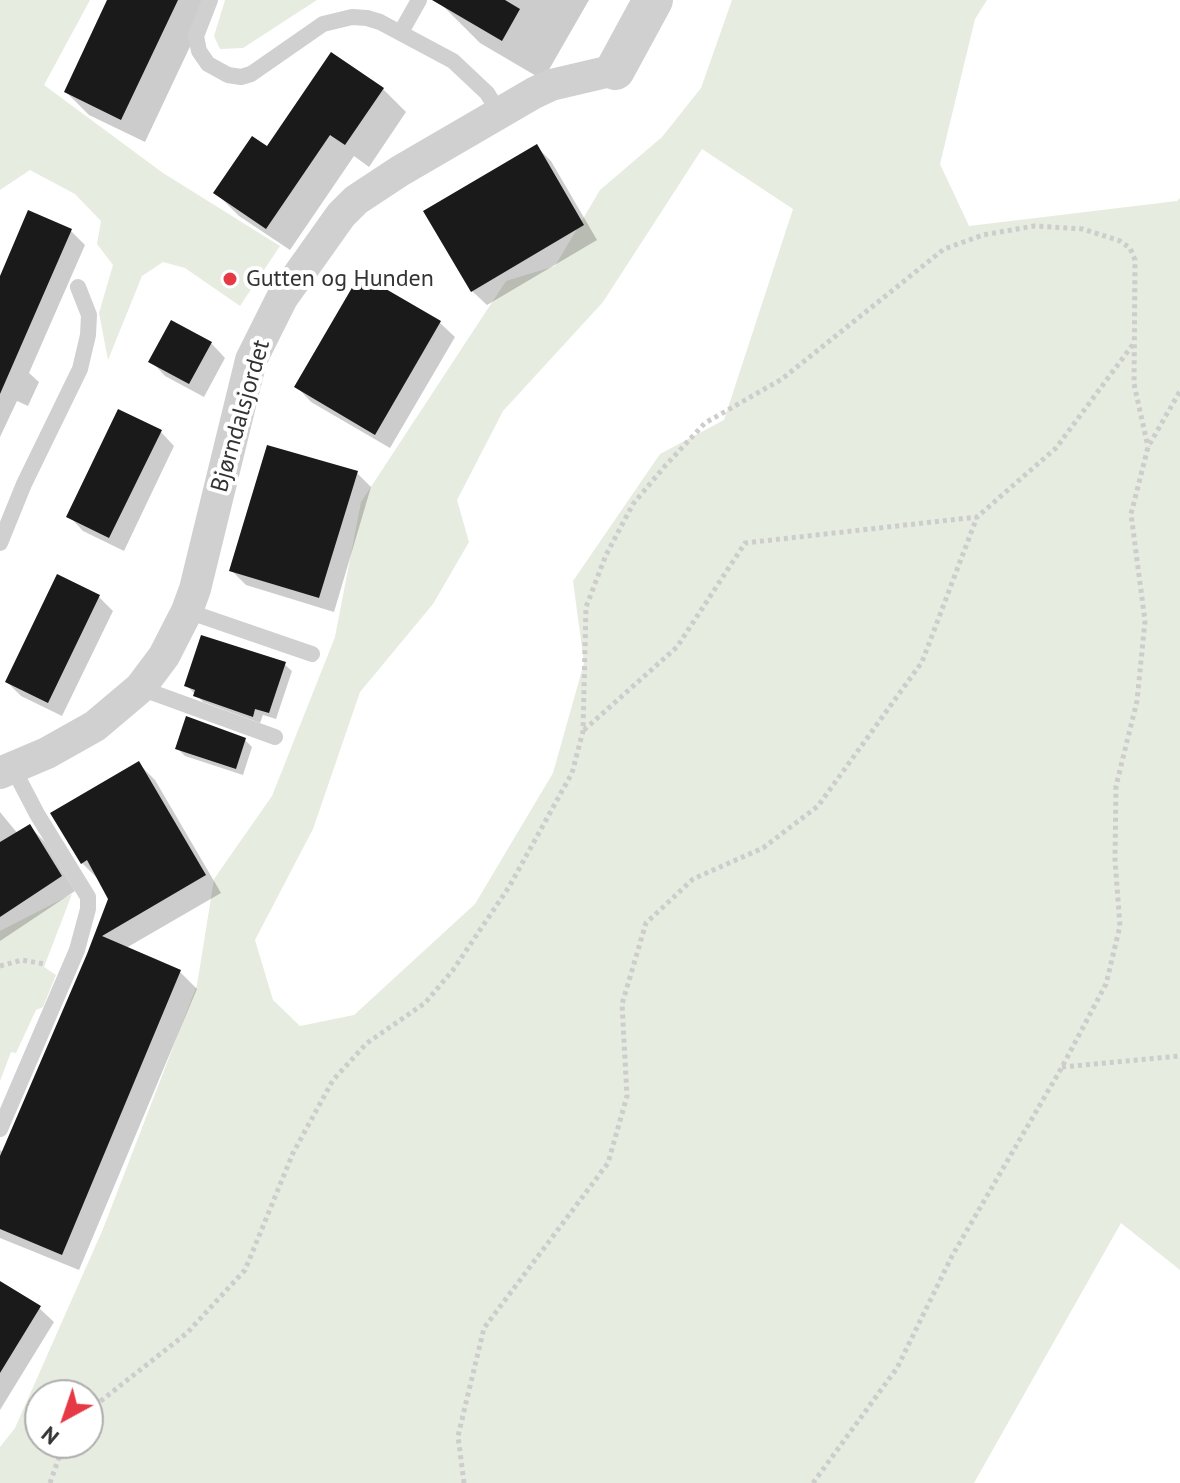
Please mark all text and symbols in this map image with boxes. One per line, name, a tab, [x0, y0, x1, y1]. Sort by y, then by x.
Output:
place label: Gutten og Hunden	[246, 265, 434, 293]
marker: Gutten og Hunden	[221, 270, 239, 288]
street label: Bjørndalsjordet	[205, 336, 277, 496]
north arrow	[24, 1379, 104, 1459]
text: N	[35, 1420, 64, 1451]

